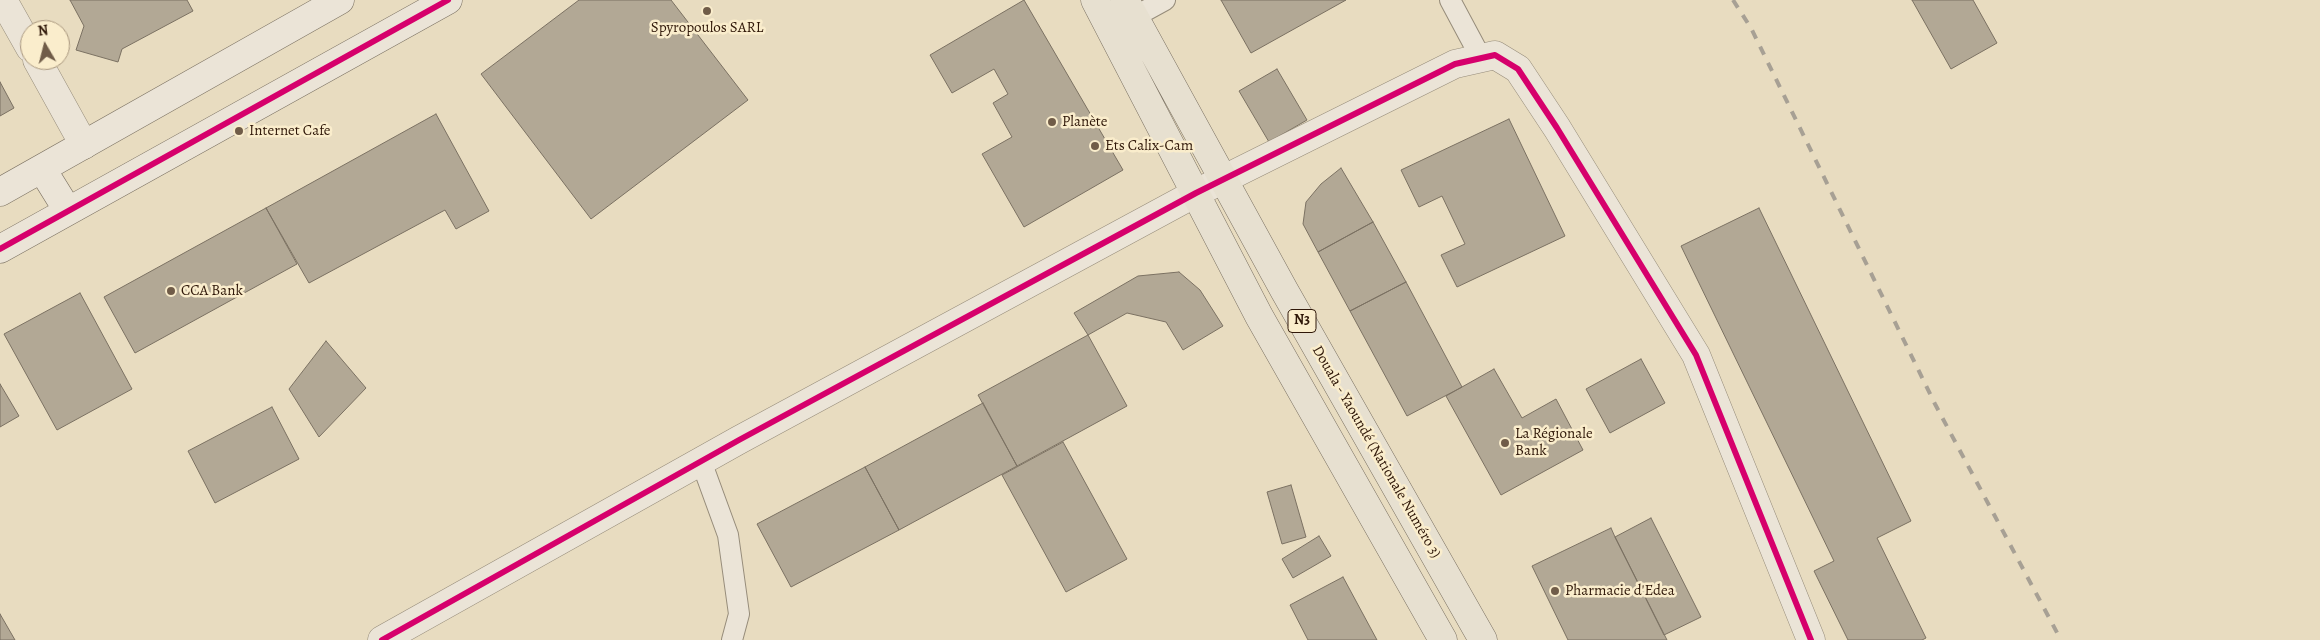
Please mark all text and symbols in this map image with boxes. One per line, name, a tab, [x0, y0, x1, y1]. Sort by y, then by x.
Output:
marker: Spyropoulos SARL	[701, 5, 713, 17]
place label: Spyropoulos SARL	[651, 19, 763, 37]
north arrow	[20, 20, 70, 70]
text: N	[37, 21, 49, 41]
place label: Planète	[1062, 113, 1108, 131]
marker: Planète	[1046, 116, 1058, 128]
place label: Internet Cafe	[249, 122, 331, 140]
marker: Internet Cafe	[233, 125, 245, 137]
place label: Ets Calix-Cam	[1105, 137, 1193, 155]
marker: Ets Calix-Cam	[1089, 140, 1101, 152]
place label: CCA Bank	[181, 282, 243, 300]
marker: CCA Bank	[165, 285, 177, 297]
road number: N3	[1288, 310, 1316, 332]
street label: Douala - Yaoundé (Nationale Numéro 3)	[1308, 343, 1444, 561]
place label: La Régionale Bank	[1515, 425, 1593, 460]
marker: La Régionale Bank	[1499, 437, 1511, 449]
place label: Pharmacie d'Edea	[1565, 582, 1675, 600]
marker: Pharmacie d'Edea	[1549, 585, 1561, 597]

